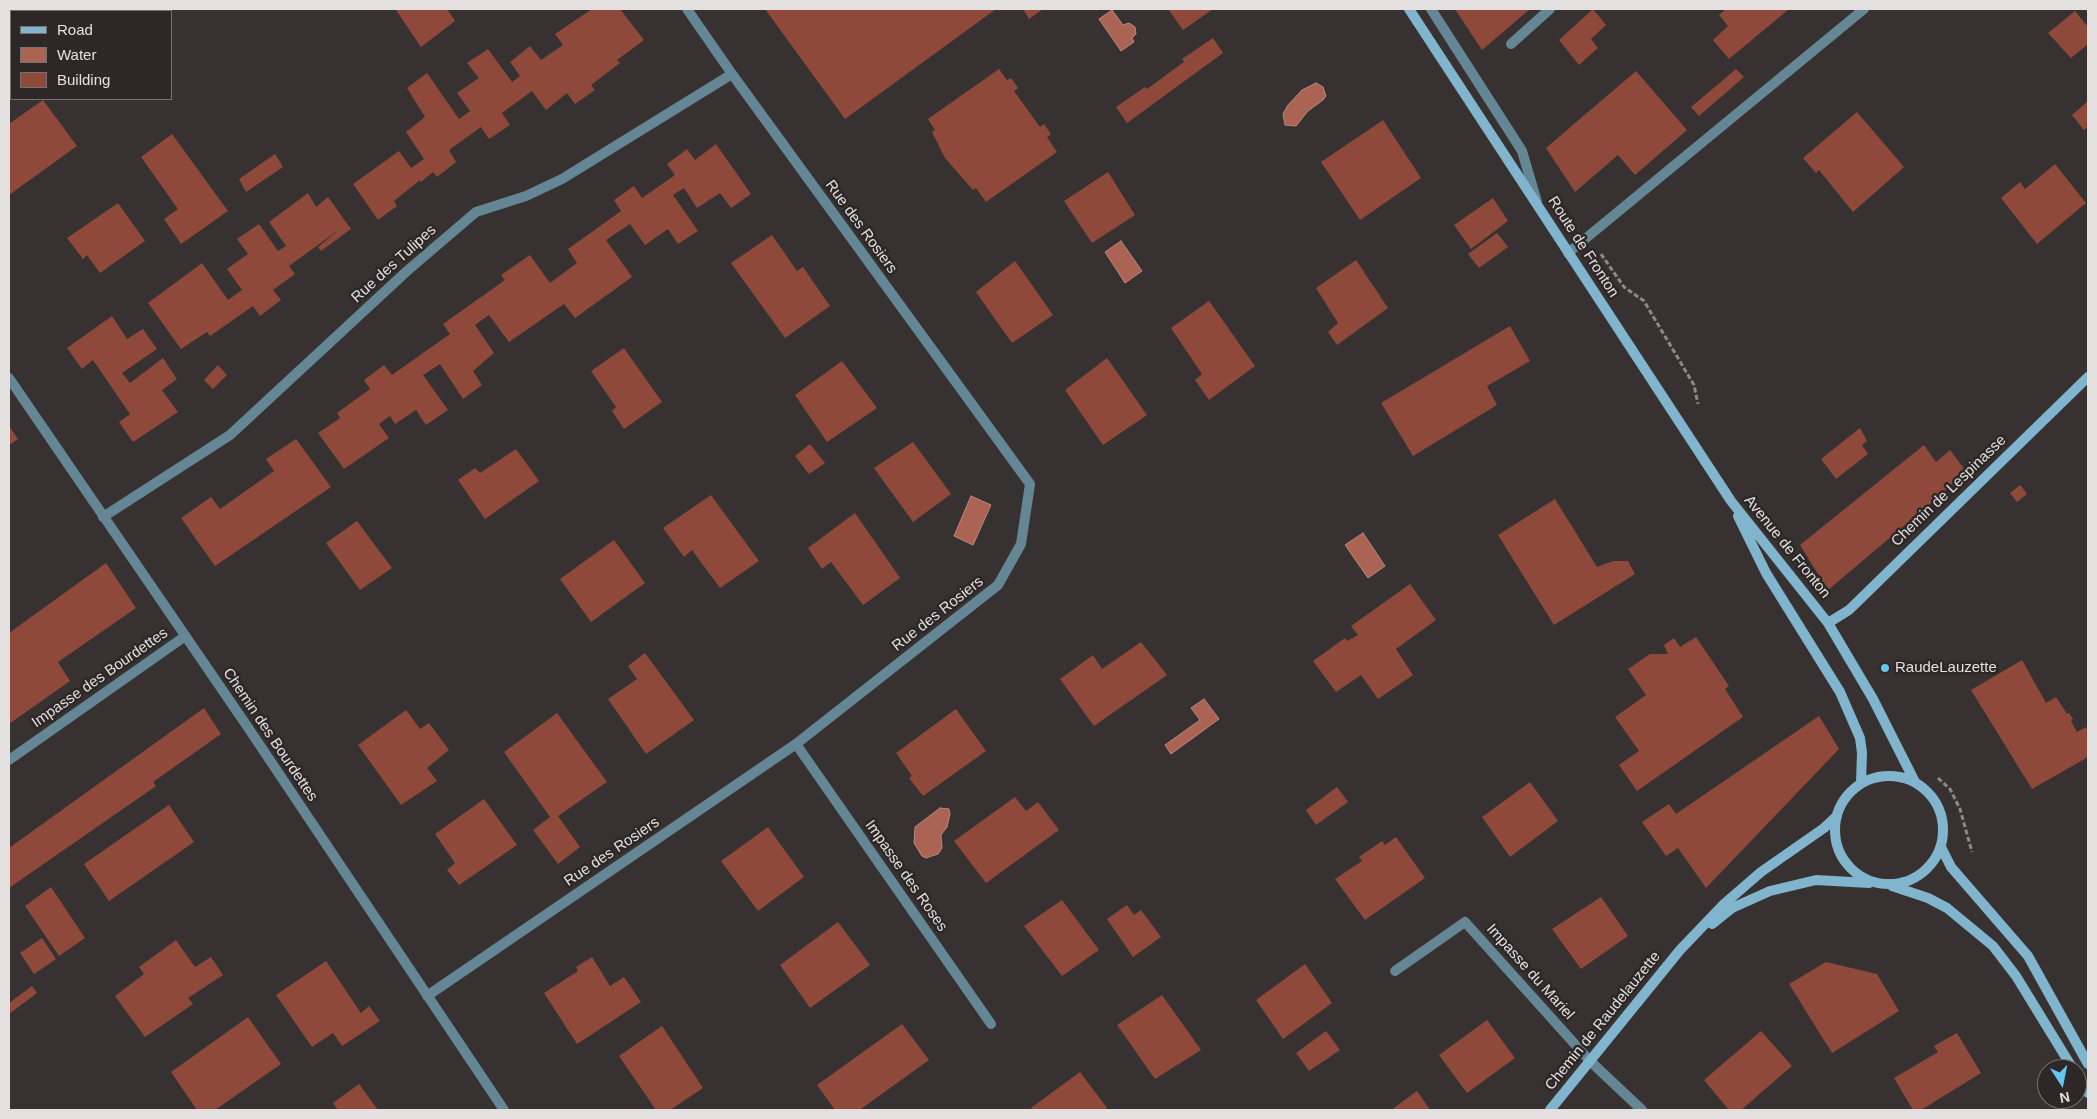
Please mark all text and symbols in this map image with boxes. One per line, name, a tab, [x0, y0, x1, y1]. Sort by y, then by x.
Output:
legend	[10, 10, 172, 100]
text: Road	[57, 21, 93, 38]
text: Water	[57, 46, 96, 63]
text: Building	[57, 71, 110, 88]
street label: Rue des Rosiers	[821, 177, 901, 277]
street label: Route de Fronton	[1544, 193, 1622, 301]
street label: Rue des Tulipes	[348, 221, 440, 307]
street label: Chemin de Lespinasse	[1888, 432, 2010, 550]
street label: Avenue de Fronton	[1740, 492, 1834, 602]
street label: Rue des Rosiers	[889, 573, 987, 655]
street label: Impasse des Bourdettes	[29, 624, 171, 732]
place label: RaudeLauzette	[1895, 659, 1997, 677]
marker: RaudeLauzette	[1879, 662, 1891, 674]
street label: Chemin des Bourdettes	[219, 665, 321, 805]
street label: Rue des Rosiers	[561, 814, 663, 890]
street label: Impasse des Roses	[861, 817, 951, 935]
street label: Impasse du Mariel	[1482, 920, 1578, 1024]
street label: Chemin de Raudelauzette	[1541, 948, 1665, 1094]
north arrow	[2037, 1059, 2087, 1109]
text: N	[2058, 1089, 2071, 1107]

